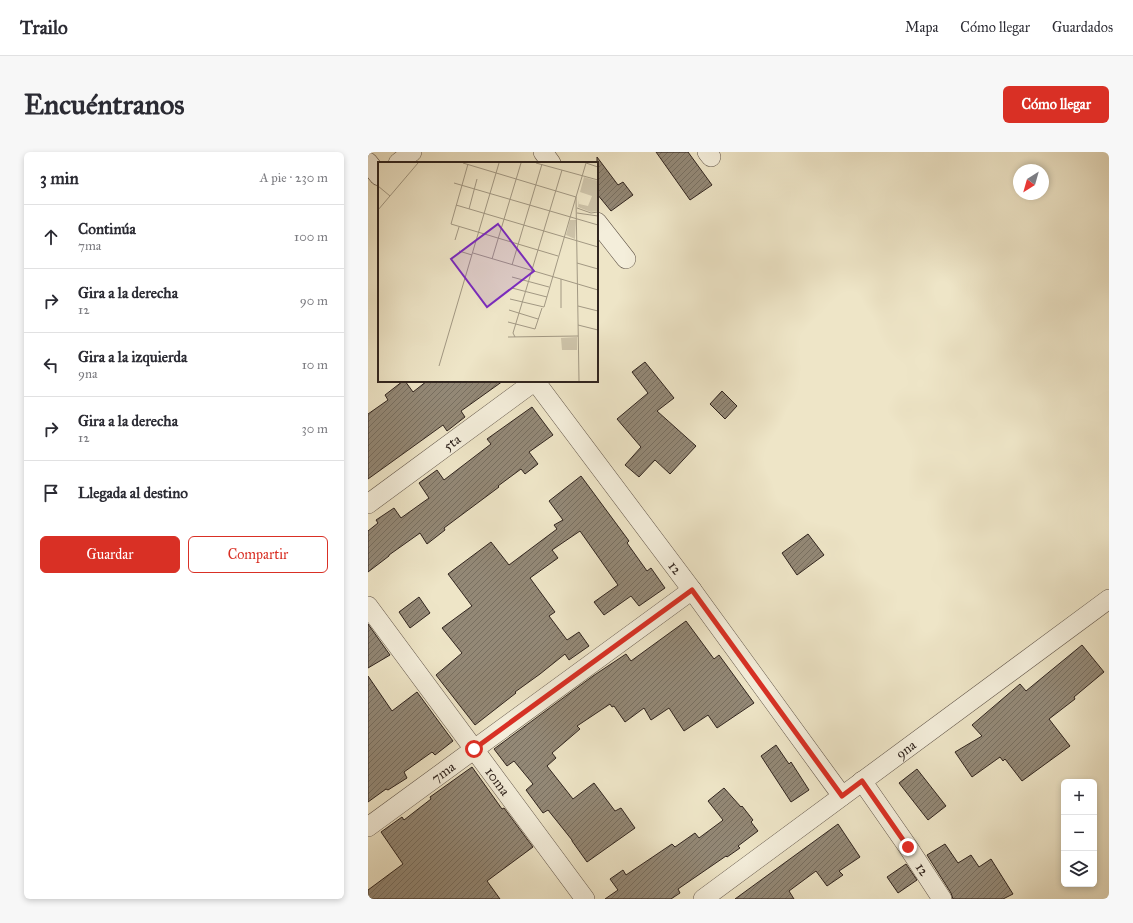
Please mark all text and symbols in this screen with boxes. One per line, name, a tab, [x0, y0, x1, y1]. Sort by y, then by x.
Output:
text: Trailo	[20, 16, 68, 39]
text: Mapa	[905, 19, 938, 36]
text: Cómo llegar	[960, 19, 1030, 36]
text: Guardados	[1052, 19, 1113, 36]
button: Cómo llegar	[1003, 86, 1109, 123]
text: Encuéntranos	[24, 87, 185, 122]
inset map	[378, 162, 598, 382]
north arrow	[1013, 164, 1049, 200]
text: 3 min	[40, 168, 79, 189]
text: A pie · 230 m	[260, 170, 328, 186]
text: Continúa	[78, 220, 136, 238]
icon: ahead	[40, 226, 62, 248]
text: 100 m	[294, 229, 328, 245]
text: 7ma	[78, 238, 101, 254]
text: Gira a la derecha	[78, 284, 178, 302]
icon: right	[40, 290, 62, 312]
text: 90 m	[300, 293, 328, 309]
text: 12	[78, 302, 90, 318]
text: Gira a la izquierda	[78, 348, 187, 366]
icon: left	[40, 354, 62, 376]
text: 10 m	[302, 357, 328, 373]
text: 9na	[78, 366, 98, 382]
text: Gira a la derecha	[78, 412, 178, 430]
icon: right	[40, 418, 62, 440]
text: 30 m	[302, 421, 328, 437]
text: 12	[78, 430, 90, 446]
street label: 5ta	[440, 430, 464, 454]
icon: arrive	[40, 482, 62, 504]
text: Llegada al destino	[78, 484, 188, 502]
button: Guardar	[40, 536, 180, 573]
button: Compartir	[188, 536, 328, 573]
street label: 12	[665, 558, 686, 578]
street label: 9na	[892, 736, 919, 762]
route start	[465, 740, 483, 758]
street label: 7ma	[428, 758, 458, 786]
street label: 10ma	[482, 764, 514, 799]
map controls	[1061, 779, 1097, 887]
button: +	[1061, 779, 1097, 815]
button: −	[1061, 815, 1097, 851]
route end	[899, 838, 917, 856]
button: layers	[1061, 851, 1097, 887]
street label: 12	[912, 859, 933, 879]

